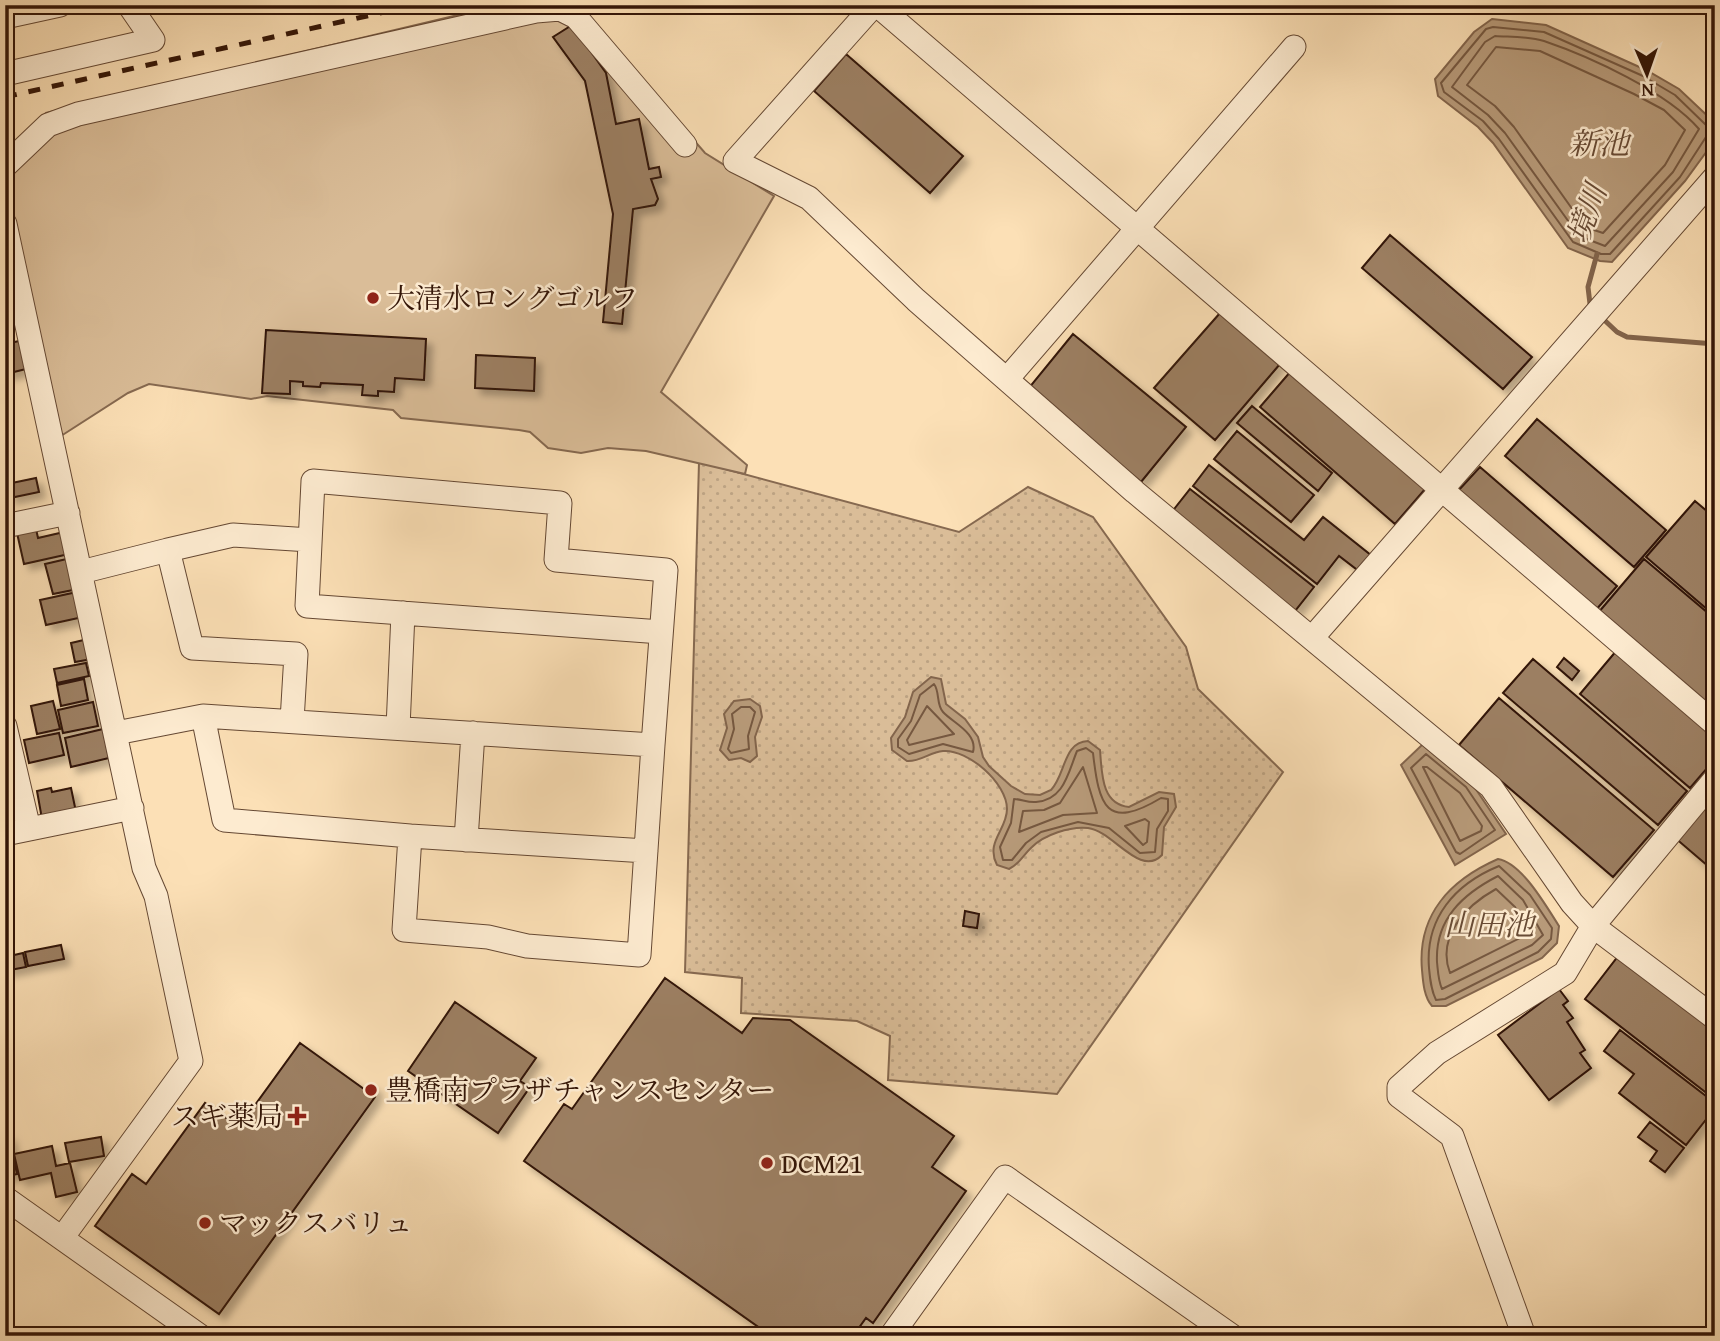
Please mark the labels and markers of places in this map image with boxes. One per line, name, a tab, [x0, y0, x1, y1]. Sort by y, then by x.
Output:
place label: 大清水ロングゴルフ	[387, 277, 638, 318]
marker: 大清水ロングゴルフ	[365, 290, 381, 306]
place label: 豊橋南プラザチャンスセンター	[385, 1069, 774, 1110]
marker: 豊橋南プラザチャンスセンター	[363, 1082, 379, 1098]
place label: スギ薬局	[171, 1095, 283, 1136]
marker: スギ薬局	[289, 1108, 305, 1124]
place label: DCM21	[781, 1142, 863, 1183]
marker: DCM21	[759, 1155, 775, 1171]
place label: マックスバリュ	[219, 1202, 413, 1243]
marker: マックスバリュ	[197, 1215, 213, 1231]

